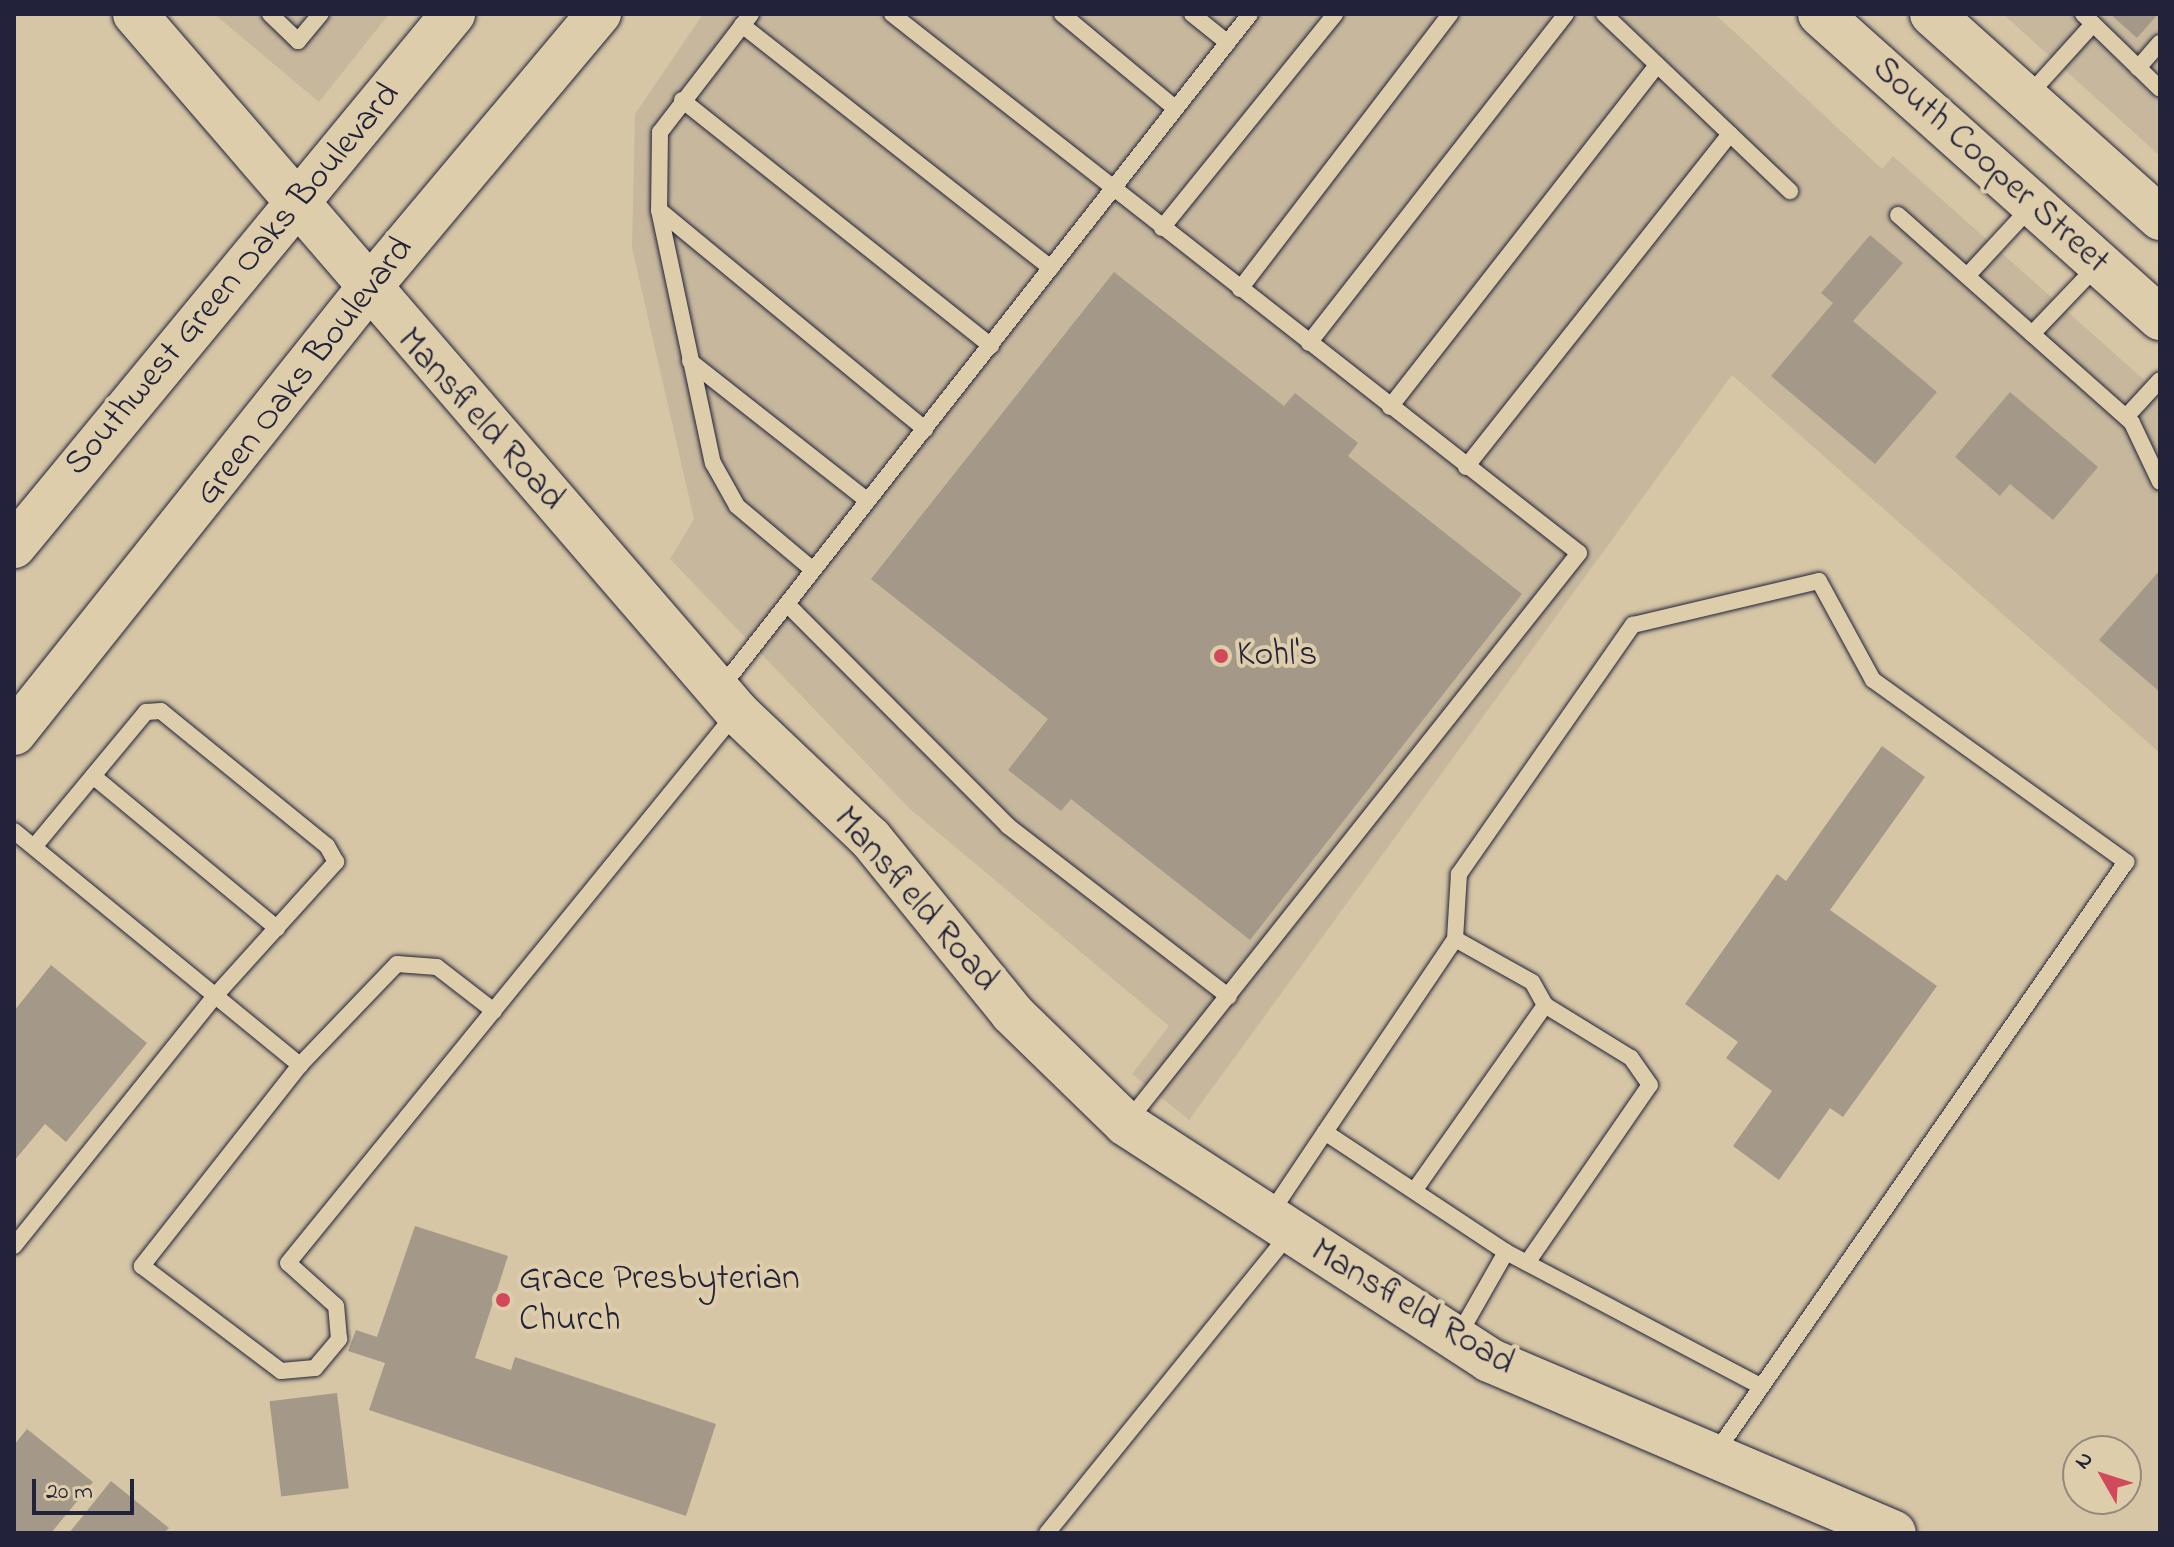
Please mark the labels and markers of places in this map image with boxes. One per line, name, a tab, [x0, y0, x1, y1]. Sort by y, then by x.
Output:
place label: Kohl's	[1237, 634, 1317, 678]
marker: Kohl's	[1212, 647, 1230, 665]
place label: Grace Presbyterian Church	[519, 1257, 800, 1342]
marker: Grace Presbyterian Church	[494, 1291, 512, 1309]

